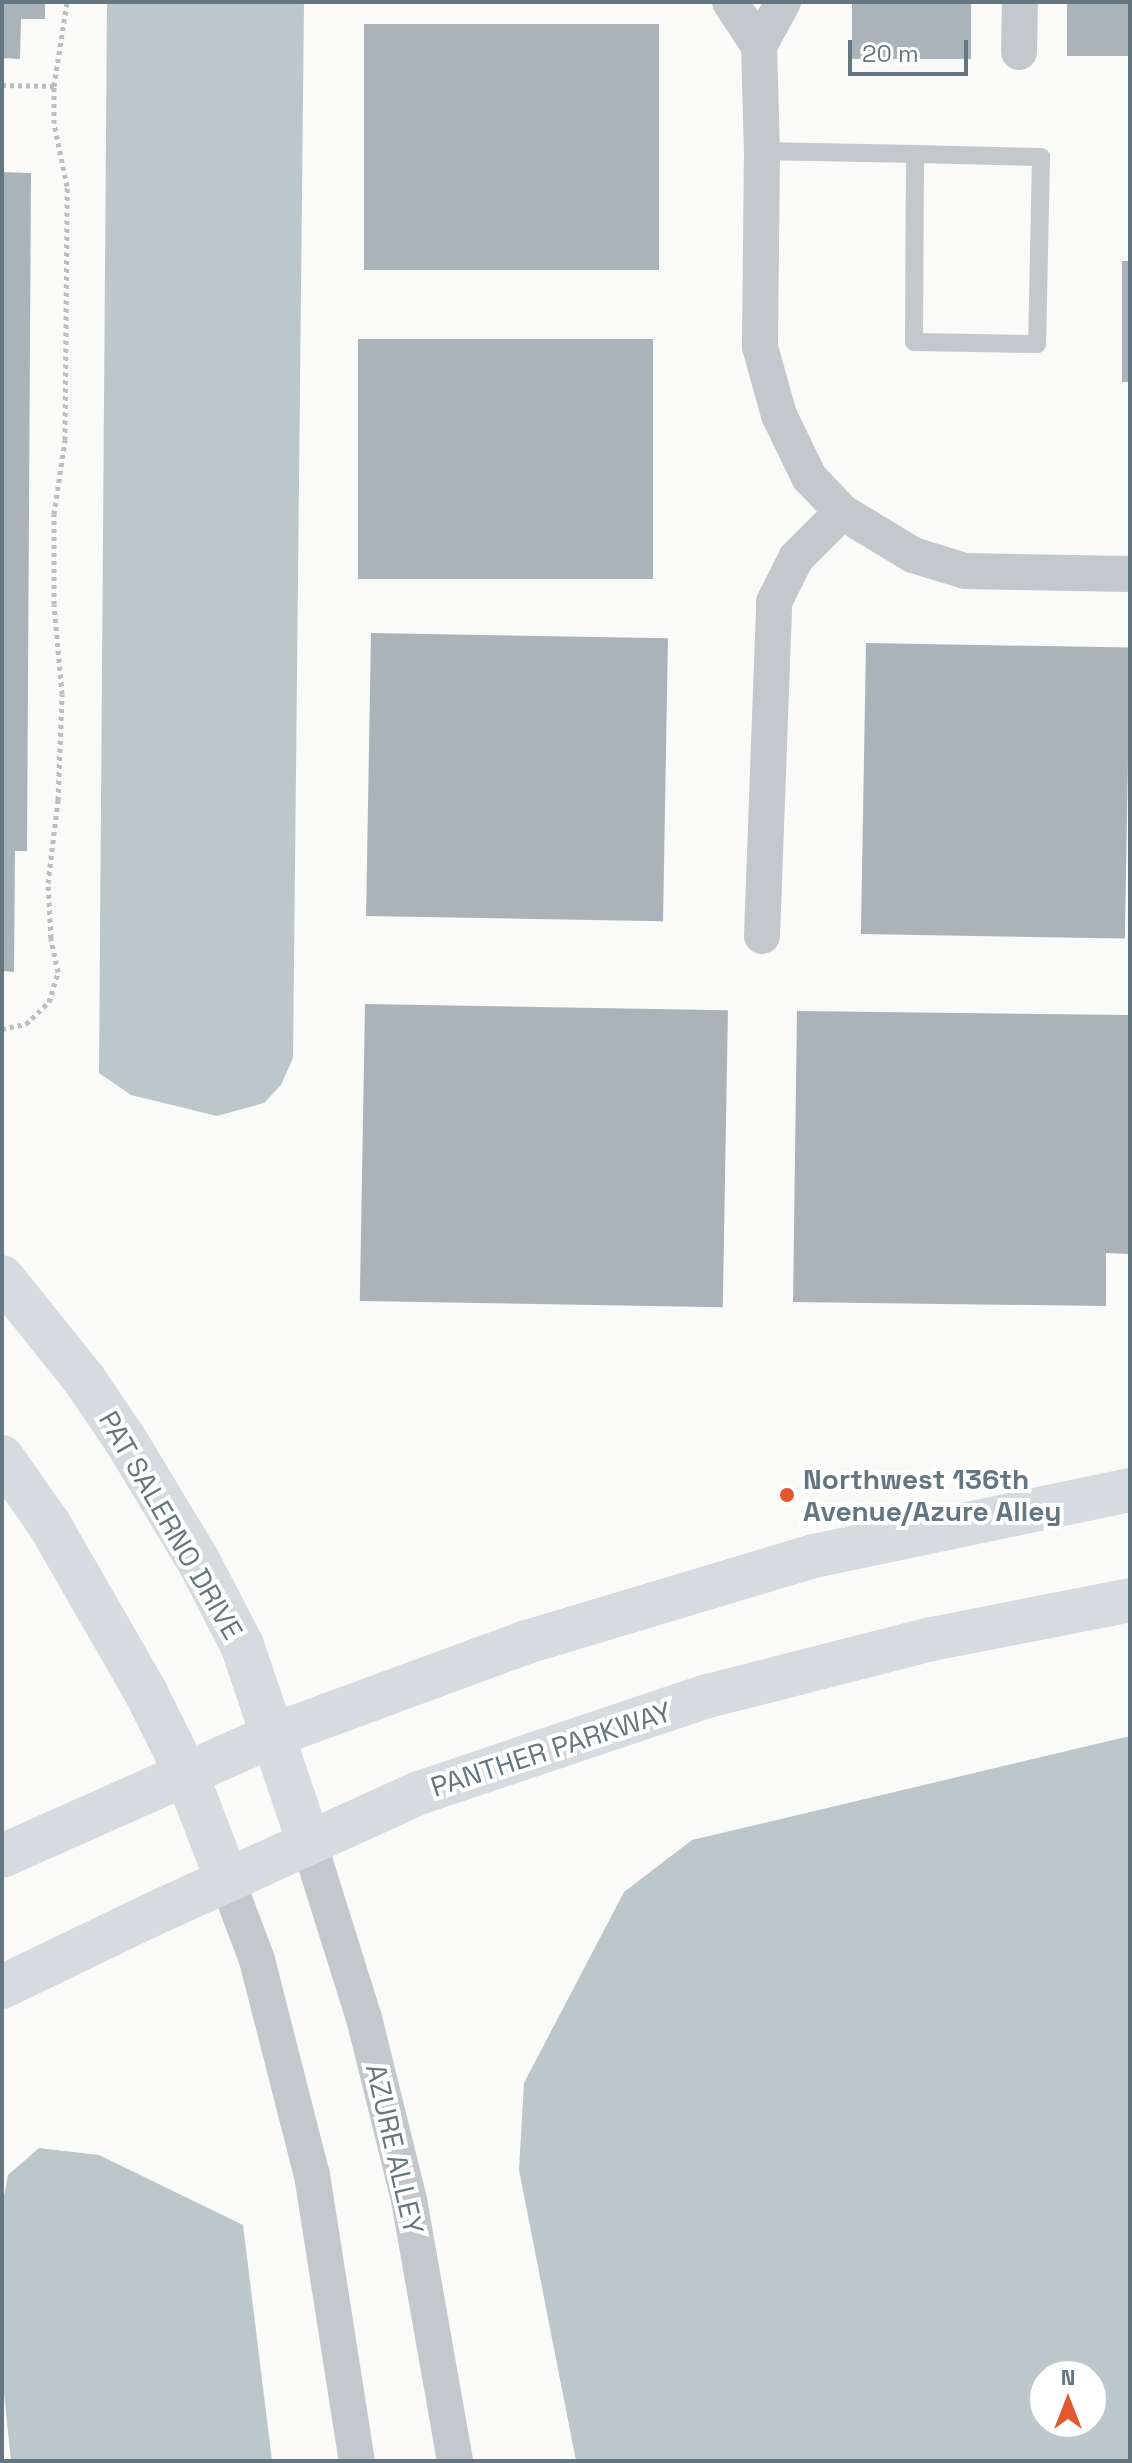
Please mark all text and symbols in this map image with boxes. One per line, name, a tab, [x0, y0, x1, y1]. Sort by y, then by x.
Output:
scale bar	[852, 24, 972, 74]
text: 20 m	[862, 38, 919, 69]
street label: PAT SALERNO DRIVE	[92, 1405, 250, 1645]
place label: Northwest 136th Avenue/Azure Alley	[803, 1462, 1062, 1528]
marker: Northwest 136th Avenue/Azure Alley	[778, 1486, 796, 1504]
street label: PANTHER PARKWAY	[426, 1694, 676, 1804]
street label: AZURE ALLEY	[359, 2060, 431, 2238]
north arrow	[1028, 2359, 1108, 2439]
text: N	[1061, 2363, 1075, 2391]

